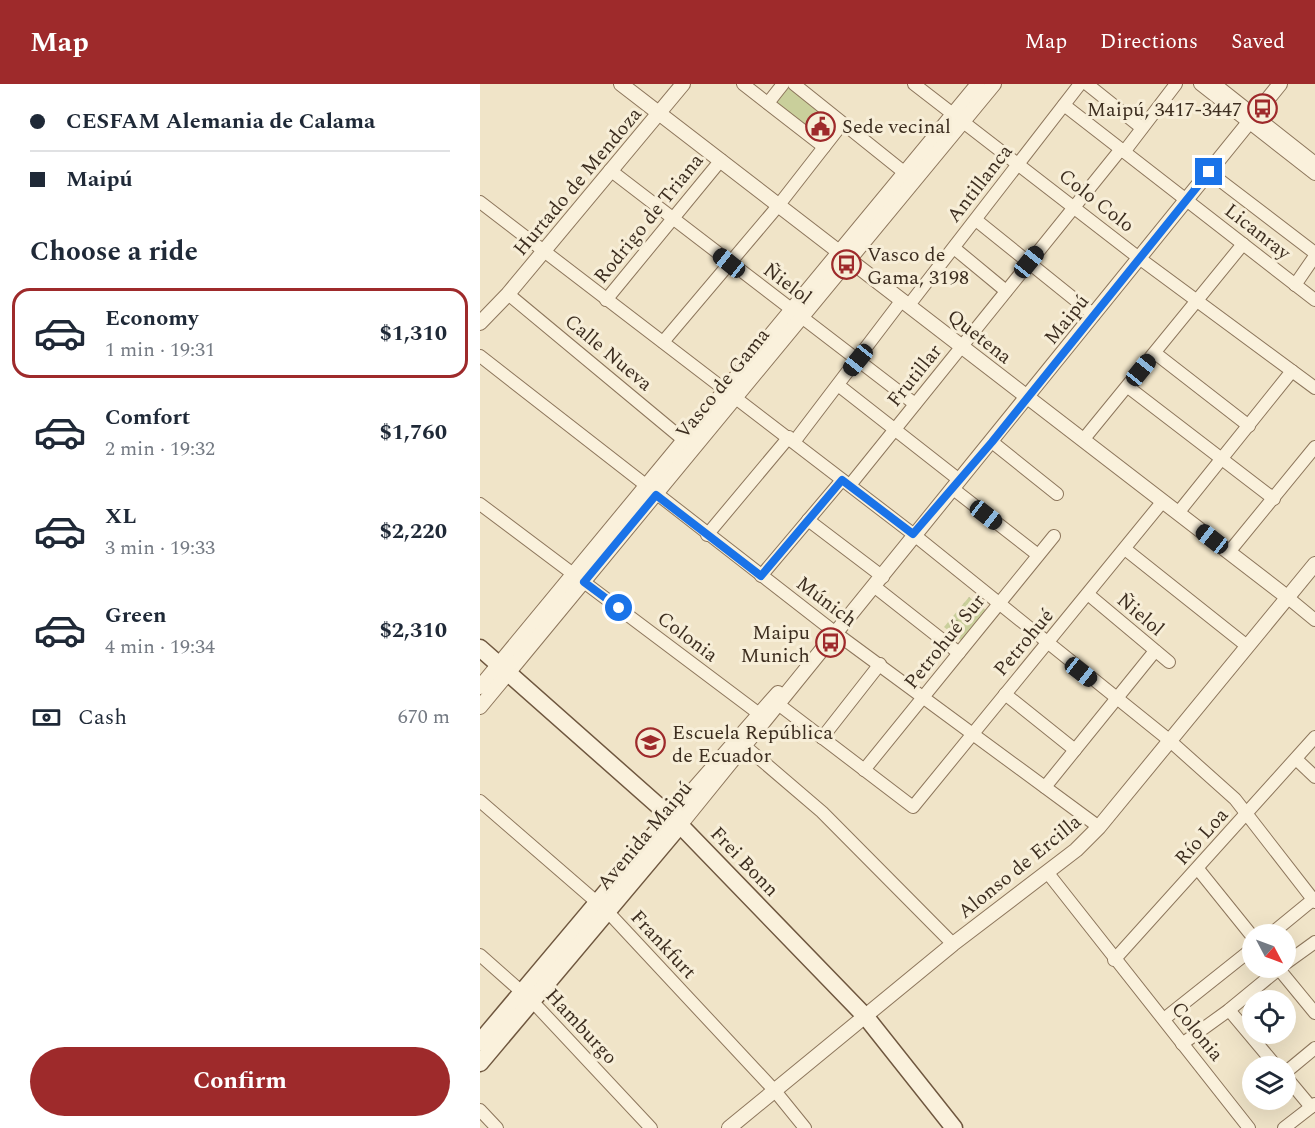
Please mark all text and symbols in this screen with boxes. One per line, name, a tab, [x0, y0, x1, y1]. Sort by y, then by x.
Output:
text: Map	[30, 21, 89, 64]
text: Map	[1025, 26, 1067, 58]
text: Directions	[1100, 26, 1198, 58]
text: Saved	[1231, 26, 1285, 58]
bus stop icon: Maipú, 3417-3447	[1247, 93, 1279, 125]
place label: Maipú, 3417-3447	[1087, 95, 1242, 125]
street label: Hurtado de Mendoza	[506, 100, 649, 263]
text: CESFAM Alemania de Calama	[66, 105, 375, 138]
public building icon: Sede vecinal	[805, 110, 837, 142]
place label: Sede vecinal	[842, 112, 951, 142]
street label: Antillanca	[939, 138, 1020, 229]
street label: Rodrigo de Triana	[587, 147, 711, 290]
route end	[1195, 158, 1222, 185]
street label: Colo Colo	[1052, 162, 1141, 240]
text: Maipú	[66, 163, 132, 196]
street label: Licanray	[1218, 196, 1298, 268]
text: Choose a ride	[30, 231, 198, 273]
place label: Vasco de Gama, 3198	[867, 240, 969, 293]
car	[1011, 242, 1047, 282]
car	[709, 245, 749, 281]
bus stop icon: Vasco de Gama, 3198	[830, 249, 862, 281]
street label: Ñielol	[757, 255, 818, 312]
street label: Maipú	[1037, 288, 1097, 352]
text: Economy	[105, 302, 198, 335]
street label: Quetena	[941, 302, 1018, 372]
icon: car	[33, 306, 87, 360]
street label: Calle Nueva	[558, 307, 659, 399]
text: $1,310	[379, 317, 447, 350]
street label: Vasco de Gama	[668, 321, 777, 446]
text: 1 min · 19:31	[105, 335, 215, 365]
street label: Frutillar	[880, 338, 950, 414]
car	[840, 340, 876, 380]
car	[1123, 350, 1159, 390]
text: Comfort	[105, 401, 190, 434]
icon: car	[33, 405, 87, 459]
text: $1,760	[379, 416, 447, 449]
text: 2 min · 19:32	[105, 434, 215, 464]
car	[966, 497, 1006, 533]
text: XL	[105, 500, 136, 533]
icon: car	[33, 504, 87, 558]
text: $2,220	[379, 515, 447, 548]
car	[1192, 521, 1232, 557]
text: 3 min · 19:33	[105, 533, 215, 563]
street label: Múnich	[790, 569, 863, 635]
street label: Ñielol	[1110, 586, 1171, 644]
street label: Petrohué Sur	[897, 587, 993, 696]
route start	[605, 594, 632, 621]
text: Green	[105, 599, 167, 632]
street label: Petrohué	[986, 602, 1061, 683]
icon: car	[33, 603, 87, 657]
street label: Colonia	[651, 604, 724, 670]
text: $2,310	[379, 614, 447, 647]
place label: Maipu Munich	[741, 618, 810, 671]
bus stop icon: Maipu Munich	[815, 627, 847, 659]
text: 4 min · 19:34	[105, 632, 215, 662]
car	[1061, 654, 1101, 690]
icon: cash	[30, 701, 63, 734]
text: Cash	[78, 701, 127, 734]
text: 670 m	[398, 702, 450, 732]
place label: Escuela República de Ecuador	[672, 718, 833, 771]
school or university icon: Escuela República de Ecuador	[635, 727, 667, 759]
street label: Avenida Maipú	[590, 774, 700, 897]
street label: Río Loa	[1168, 801, 1236, 872]
street label: Alonso de Ercilla	[951, 807, 1088, 926]
street label: Frei Bonn	[703, 820, 786, 904]
street label: Frankfurt	[623, 903, 703, 986]
north arrow	[1242, 924, 1296, 978]
map controls	[1242, 924, 1296, 1110]
street label: Hamburgo	[538, 982, 625, 1072]
button: locate	[1242, 990, 1296, 1044]
street label: Colonia	[1164, 995, 1231, 1068]
button: Confirm	[30, 1047, 450, 1116]
button: layers	[1242, 1056, 1296, 1110]

